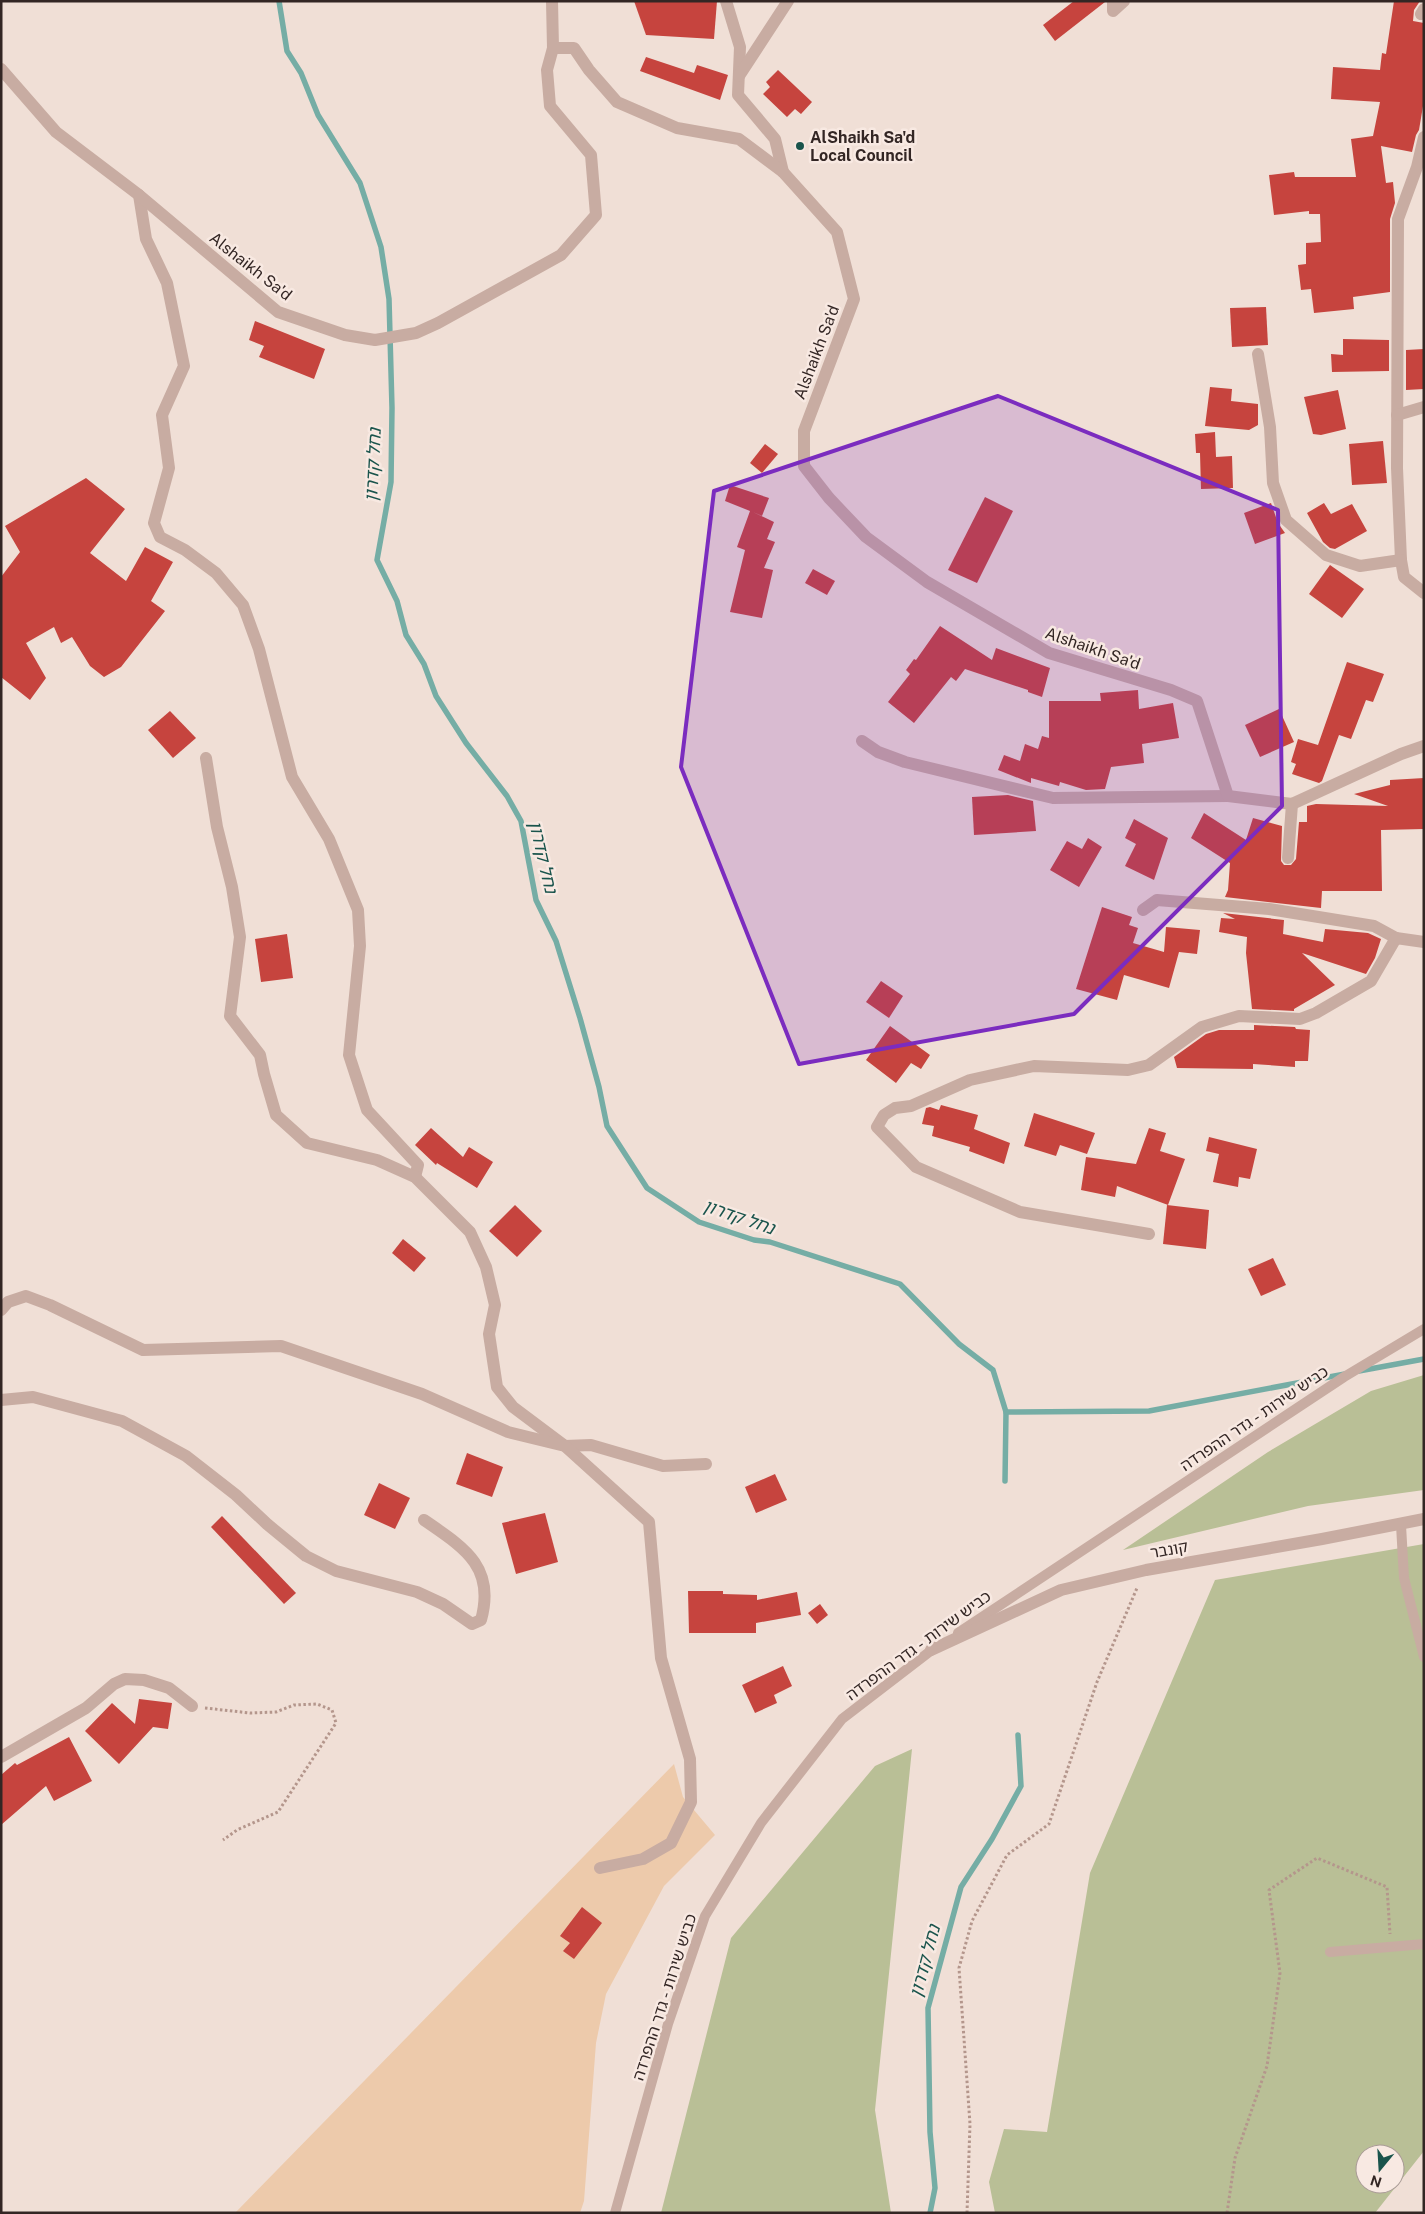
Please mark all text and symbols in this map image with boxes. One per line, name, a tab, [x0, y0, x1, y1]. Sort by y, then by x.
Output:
place label: AlShaikh Sa'd Local Council	[810, 128, 915, 165]
marker: AlShaikh Sa'd Local Council	[794, 140, 806, 152]
street label: Alshaikh Sa'd	[206, 228, 296, 304]
street label: Alshaikh Sa'd	[790, 302, 843, 402]
water label: נחל קדרון	[360, 426, 385, 502]
street label: Alshaikh Sa'd	[1043, 623, 1143, 674]
water label: נחל קדרון	[525, 819, 562, 896]
water label: נחל קדרון	[701, 1195, 779, 1239]
street label: כביש שירות - גדר ההפרדה	[1177, 1362, 1332, 1475]
street label: קונבר	[1149, 1537, 1189, 1562]
street label: כביש שירות - גדר ההפרדה	[842, 1586, 994, 1704]
street label: כביש שירות - גדר ההפרדה	[628, 1911, 700, 2083]
water label: נחל קדרון	[905, 1921, 944, 1999]
north arrow	[1355, 2144, 1405, 2194]
text: N	[1368, 2172, 1384, 2191]

